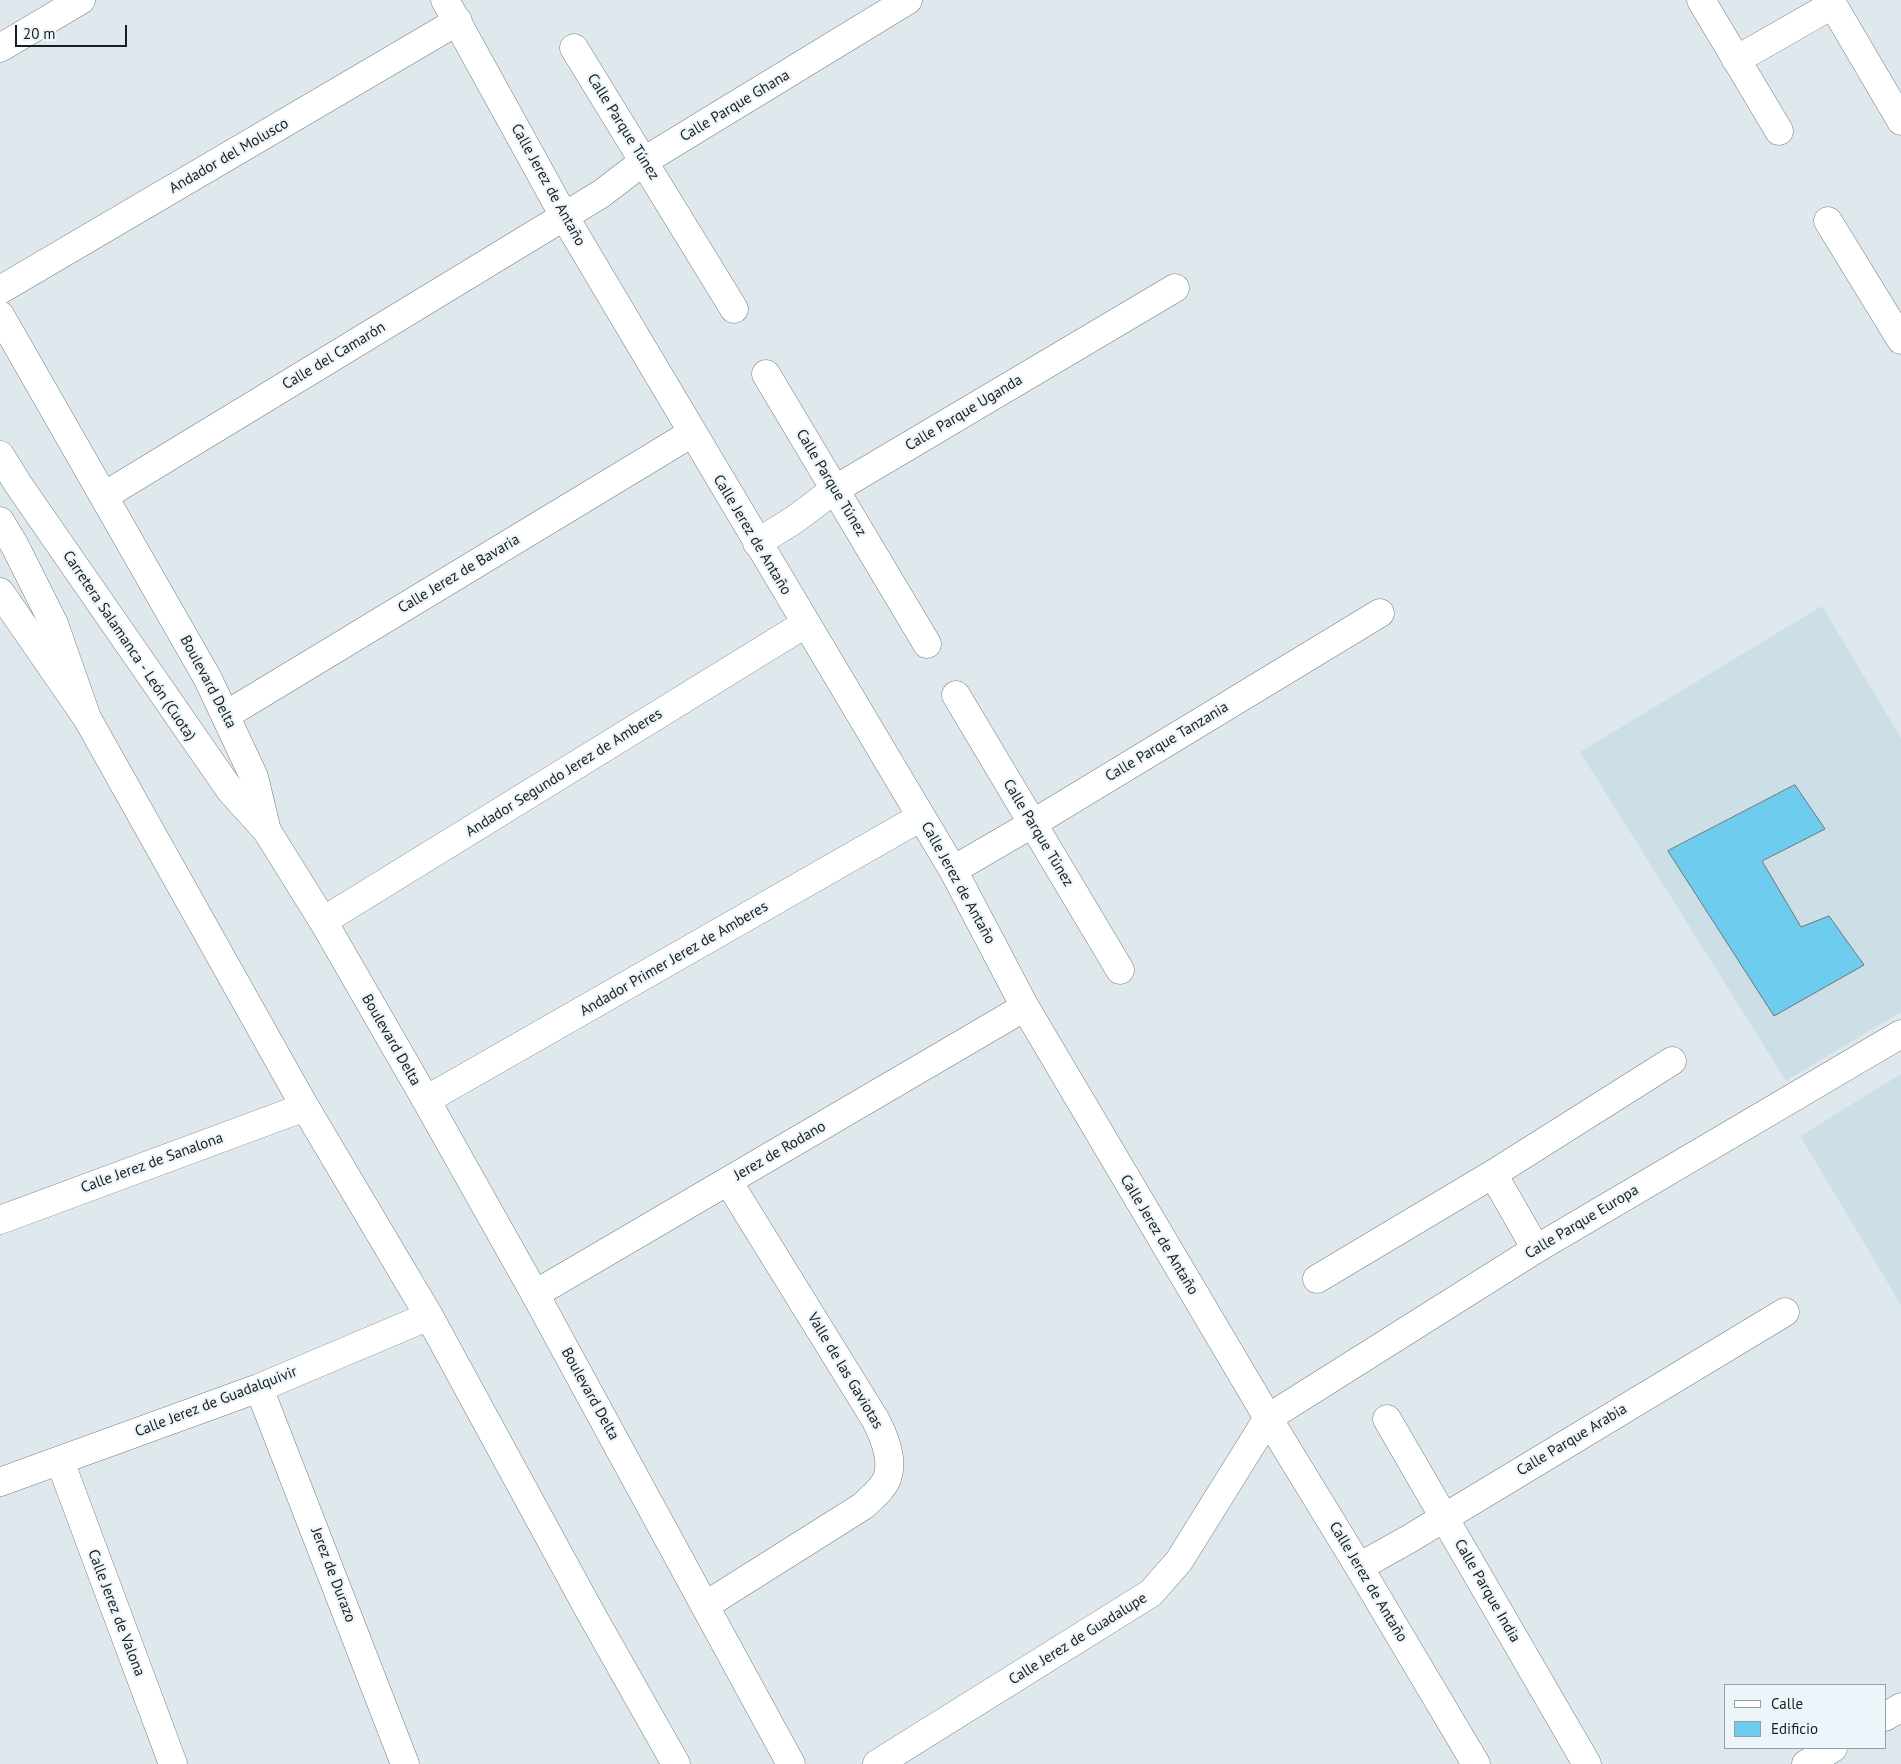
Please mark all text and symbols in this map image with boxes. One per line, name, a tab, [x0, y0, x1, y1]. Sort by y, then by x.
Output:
scale bar	[18, 15, 130, 47]
text: 20 m	[23, 24, 56, 43]
street label: Calle Parque Ghana	[677, 66, 793, 146]
street label: Calle Parque Túnez	[583, 71, 663, 183]
street label: Andador del Molusco	[166, 114, 292, 198]
street label: Calle Jerez de Antaño	[507, 121, 589, 249]
street label: Calle del Camarón	[279, 318, 389, 394]
street label: Calle Parque Uganda	[902, 371, 1026, 455]
street label: Calle Parque Túnez	[792, 426, 870, 540]
street label: Calle Jerez de Antaño	[709, 472, 795, 598]
street label: Calle Jerez de Bavaria	[395, 531, 523, 617]
street label: Carretera Salamanca - León (Cuota)	[59, 548, 199, 744]
street label: Boulevard Delta	[176, 632, 240, 732]
street label: Calle Parque Tanzania	[1102, 698, 1232, 786]
street label: Andador Segundo Jerez de Amberes	[462, 705, 666, 841]
street label: Calle Parque Túnez	[999, 776, 1077, 890]
street label: Calle Jerez de Antaño	[917, 819, 999, 947]
street label: Andador Primer Jerez de Amberes	[577, 898, 771, 1020]
street label: Boulevard Delta	[358, 991, 424, 1089]
street label: Jerez de Rodano	[731, 1117, 829, 1185]
street label: Calle Jerez de Sanalona	[78, 1129, 226, 1197]
street label: Calle Jerez de Antaño	[1116, 1172, 1202, 1298]
street label: Calle Parque Europa	[1522, 1181, 1642, 1263]
street label: Valle de las Gaviotas	[803, 1310, 887, 1432]
street label: Boulevard Delta	[557, 1345, 623, 1443]
street label: Calle Jerez de Guadalquivir	[132, 1363, 300, 1441]
street label: Calle Parque Arabia	[1514, 1400, 1630, 1480]
street label: Calle Jerez de Antaño	[1325, 1519, 1411, 1645]
street label: Jerez de Durazo	[307, 1525, 359, 1625]
street label: Calle Parque India	[1450, 1536, 1524, 1646]
street label: Calle Jerez de Valona	[84, 1547, 148, 1679]
street label: Calle Jerez de Guadalupe	[1006, 1589, 1150, 1689]
legend	[1724, 1684, 1886, 1749]
text: Calle	[1771, 1694, 1803, 1713]
text: Edificio	[1771, 1719, 1818, 1738]

